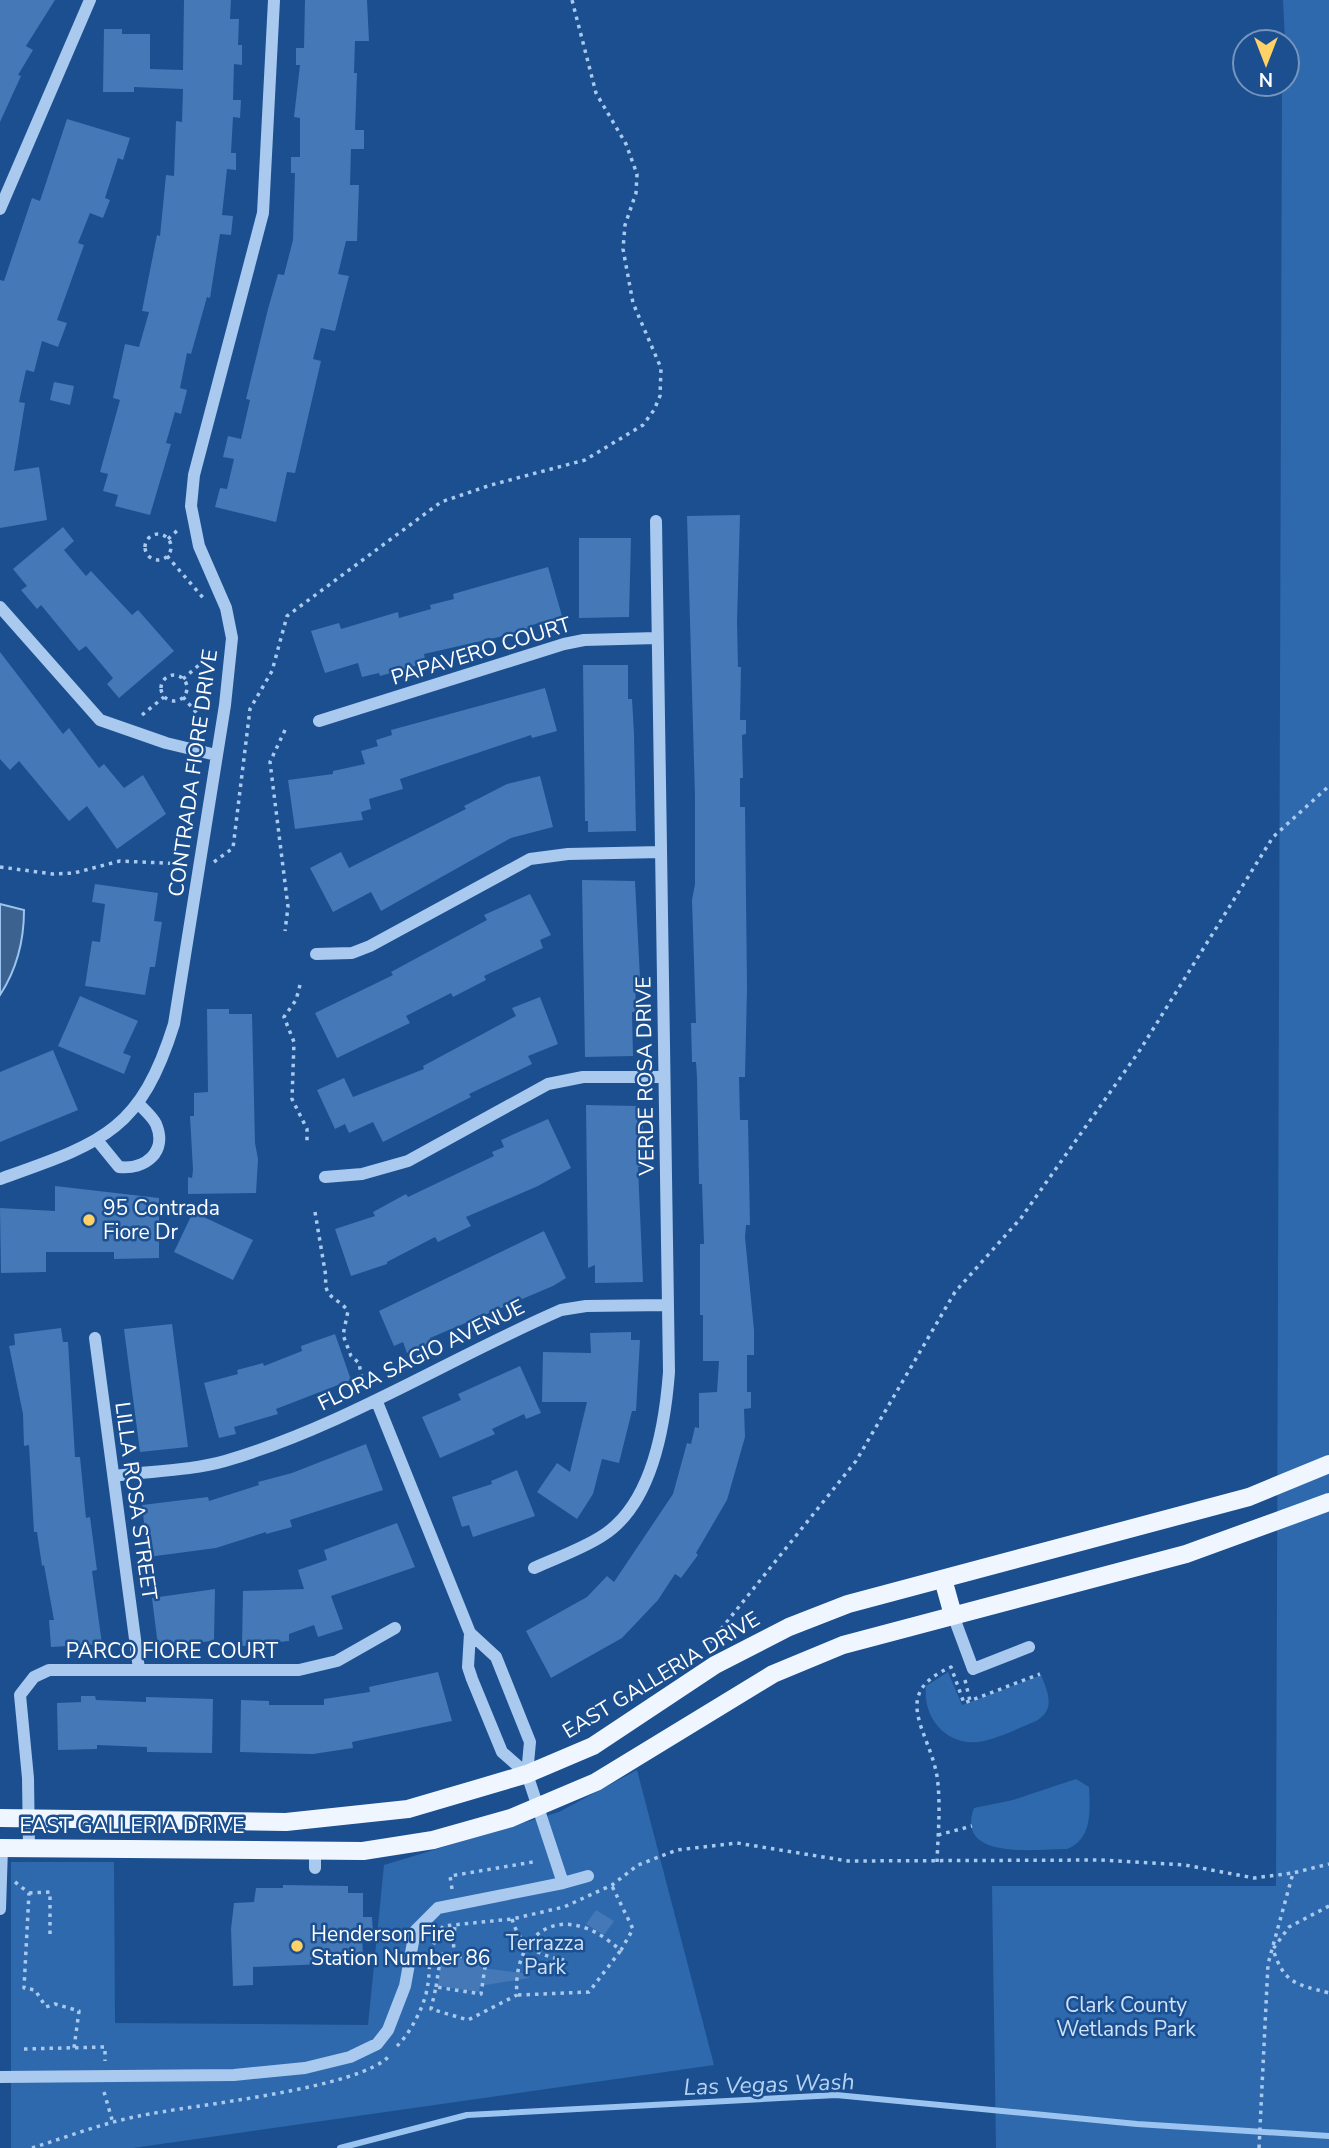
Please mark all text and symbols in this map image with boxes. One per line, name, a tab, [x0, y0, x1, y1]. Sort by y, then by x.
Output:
north arrow	[1231, 28, 1301, 98]
text: N	[1259, 66, 1273, 92]
street label: PAPAVERO COURT	[388, 610, 575, 692]
street label: CONTRADA FIORE DRIVE	[162, 648, 224, 898]
street label: VERDE ROSA DRIVE	[629, 976, 661, 1177]
place label: 95 Contrada Fiore Dr	[103, 1194, 220, 1246]
marker: 95 Contrada Fiore Dr	[81, 1212, 97, 1228]
street label: FLORA SAGIO AVENUE	[313, 1293, 529, 1417]
street label: LILLA ROSA STREET	[108, 1400, 164, 1602]
street label: EAST GALLERIA DRIVE	[557, 1605, 765, 1745]
street label: PARCO FIORE COURT	[66, 1637, 278, 1665]
street label: EAST GALLERIA DRIVE	[19, 1812, 245, 1840]
place label: Henderson Fire Station Number 86	[311, 1920, 490, 1972]
park label: Terrazza Park	[506, 1929, 584, 1981]
marker: Henderson Fire Station Number 86	[289, 1938, 305, 1954]
park label: Clark County Wetlands Park	[1056, 1991, 1196, 2043]
water label: Las Vegas Wash	[683, 2066, 855, 2103]

